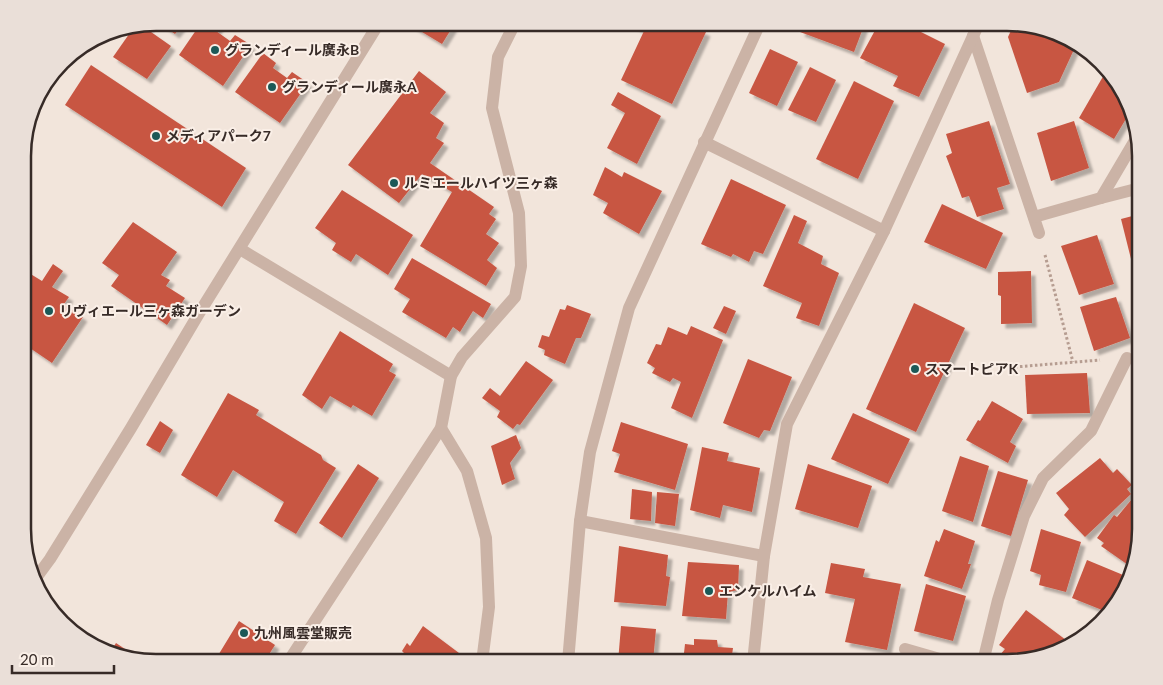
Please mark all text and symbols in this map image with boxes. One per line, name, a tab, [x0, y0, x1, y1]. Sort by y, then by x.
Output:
place label: グランディール廣永B	[225, 41, 359, 58]
marker: グランディール廣永B	[209, 44, 221, 56]
place label: グランディール廣永A	[282, 78, 417, 95]
marker: グランディール廣永A	[266, 81, 278, 93]
place label: メディアパーク7	[166, 127, 271, 144]
marker: メディアパーク7	[150, 130, 162, 142]
place label: ルミエールハイツ三ヶ森	[404, 174, 558, 191]
marker: ルミエールハイツ三ヶ森	[388, 177, 400, 189]
place label: リヴィエール三ヶ森ガーデン	[59, 302, 241, 319]
marker: リヴィエール三ヶ森ガーデン	[43, 305, 55, 317]
place label: スマートピアK	[925, 360, 1019, 377]
marker: スマートピアK	[909, 363, 921, 375]
place label: エンケルハイム	[719, 582, 816, 599]
marker: エンケルハイム	[703, 585, 715, 597]
place label: 九州風雲堂販売	[254, 624, 352, 641]
marker: 九州風雲堂販売	[238, 627, 250, 639]
scale bar	[12, 642, 115, 674]
text: 20 m	[20, 650, 54, 668]

